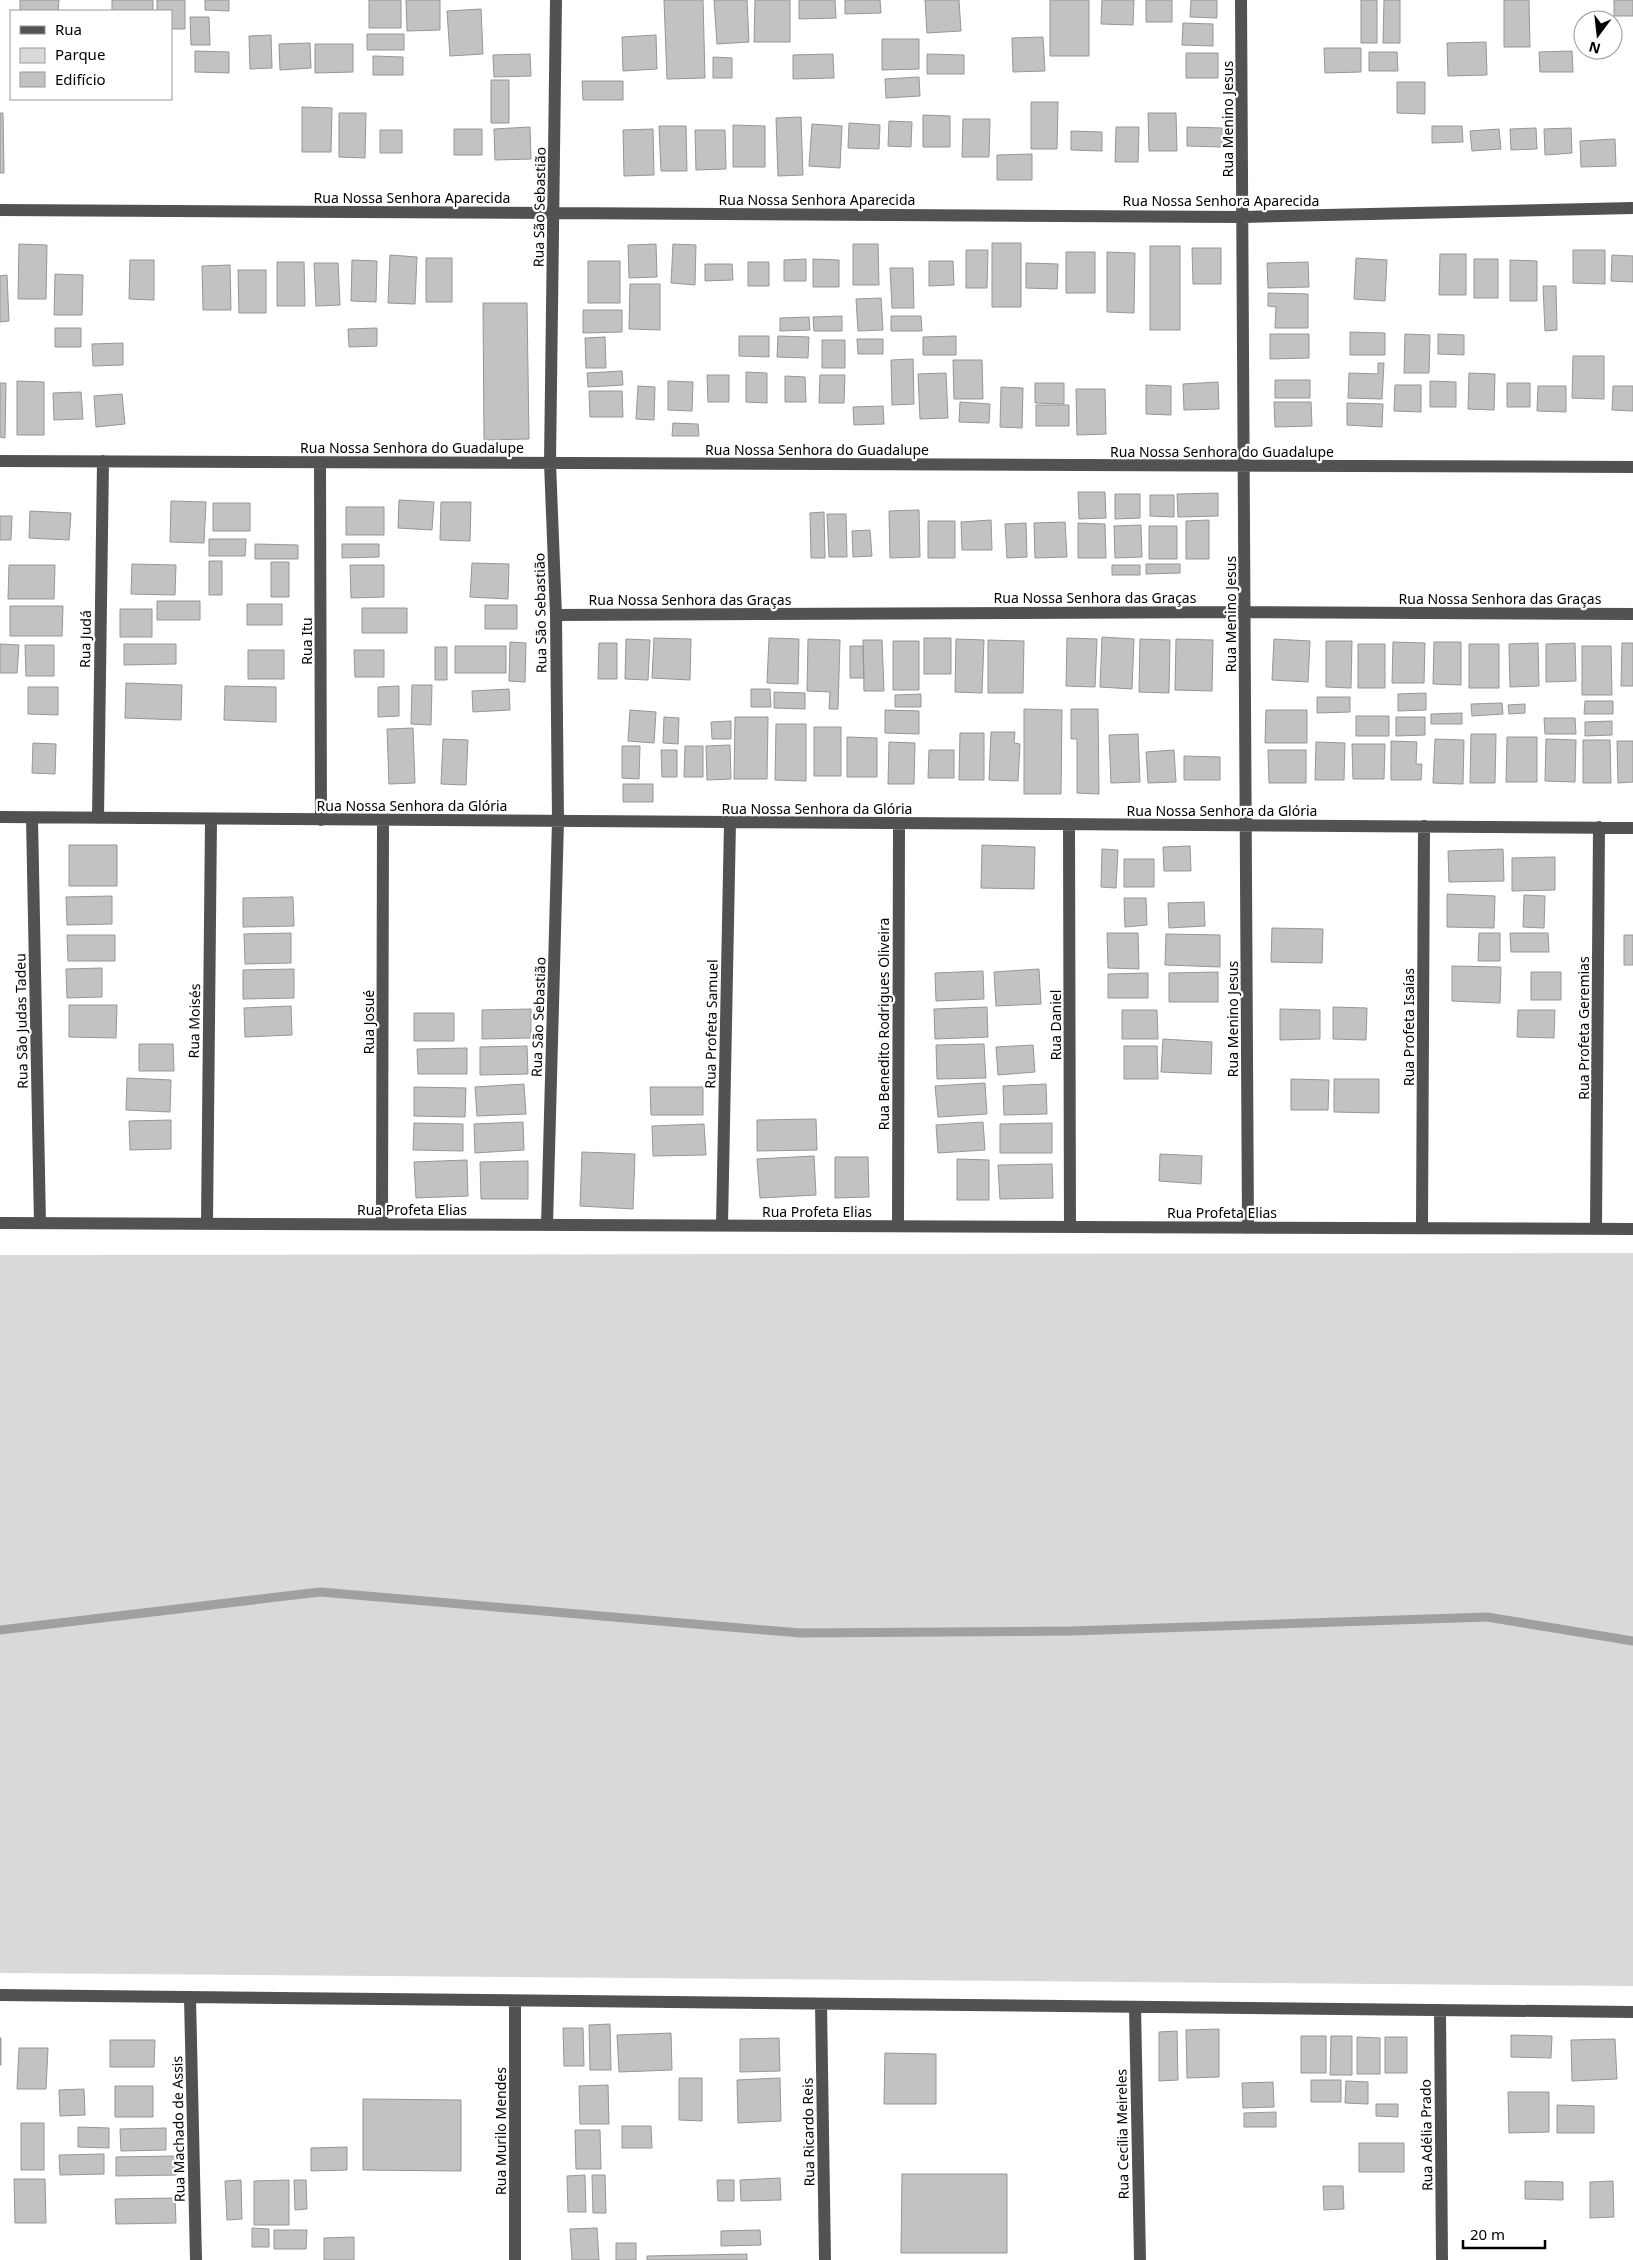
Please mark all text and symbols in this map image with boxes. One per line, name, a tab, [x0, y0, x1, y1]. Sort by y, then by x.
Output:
legend	[10, 10, 172, 100]
north arrow	[1573, 10, 1623, 60]
text: Rua	[55, 19, 82, 39]
text: N	[1587, 37, 1602, 59]
text: Parque	[55, 44, 105, 64]
street label: Rua Menino Jesus	[1218, 61, 1237, 177]
text: Edifício	[55, 69, 106, 89]
street label: Rua São Sebastião	[528, 147, 550, 267]
street label: Rua Nossa Senhora Aparecida	[314, 188, 510, 207]
street label: Rua Nossa Senhora Aparecida	[719, 190, 915, 209]
street label: Rua Nossa Senhora Aparecida	[1123, 191, 1319, 210]
street label: Rua Nossa Senhora do Guadalupe	[300, 438, 524, 457]
street label: Rua Nossa Senhora do Guadalupe	[705, 440, 929, 459]
street label: Rua Nossa Senhora do Guadalupe	[1110, 442, 1334, 461]
street label: Rua São Sebastião	[529, 553, 551, 673]
street label: Rua Menino Jesus	[1221, 556, 1240, 672]
street label: Rua Nossa Senhora das Graças	[994, 588, 1197, 607]
street label: Rua Nossa Senhora das Graças	[1399, 589, 1602, 608]
street label: Rua Nossa Senhora das Graças	[589, 590, 792, 609]
street label: Rua Judá	[75, 610, 95, 668]
street label: Rua Itu	[297, 617, 316, 665]
street label: Rua Nossa Senhora da Glória	[317, 796, 507, 815]
street label: Rua Nossa Senhora da Glória	[722, 799, 912, 818]
street label: Rua Nossa Senhora da Glória	[1127, 801, 1317, 820]
street label: Rua Benedito Rodrigues Oliveira	[874, 918, 893, 1130]
street label: Rua São Judas Tadeu	[10, 953, 32, 1089]
street label: Rua Profeta Geremias	[1574, 956, 1593, 1100]
street label: Rua São Sebastião	[526, 957, 550, 1077]
street label: Rua Profeta Samuel	[700, 959, 722, 1089]
street label: Rua Menino Jesus	[1223, 961, 1242, 1077]
street label: Rua Profeta Isaías	[1399, 968, 1418, 1086]
street label: Rua Moisés	[184, 983, 204, 1059]
street label: Rua Josué	[359, 990, 378, 1054]
street label: Rua Daniel	[1046, 990, 1065, 1060]
street label: Rua Profeta Elias	[357, 1200, 467, 1219]
street label: Rua Profeta Elias	[762, 1202, 872, 1221]
street label: Rua Profeta Elias	[1167, 1203, 1277, 1222]
street label: Rua Machado de Assis	[167, 2055, 189, 2202]
street label: Rua Murilo Mendes	[491, 2067, 510, 2195]
street label: Rua Cecília Meireles	[1111, 2068, 1133, 2199]
street label: Rua Ricardo Reis	[798, 2077, 818, 2187]
street label: Rua Adélia Prado	[1416, 2079, 1436, 2191]
scale bar	[1463, 2218, 1546, 2250]
text: 20 m	[1470, 2224, 1505, 2244]

